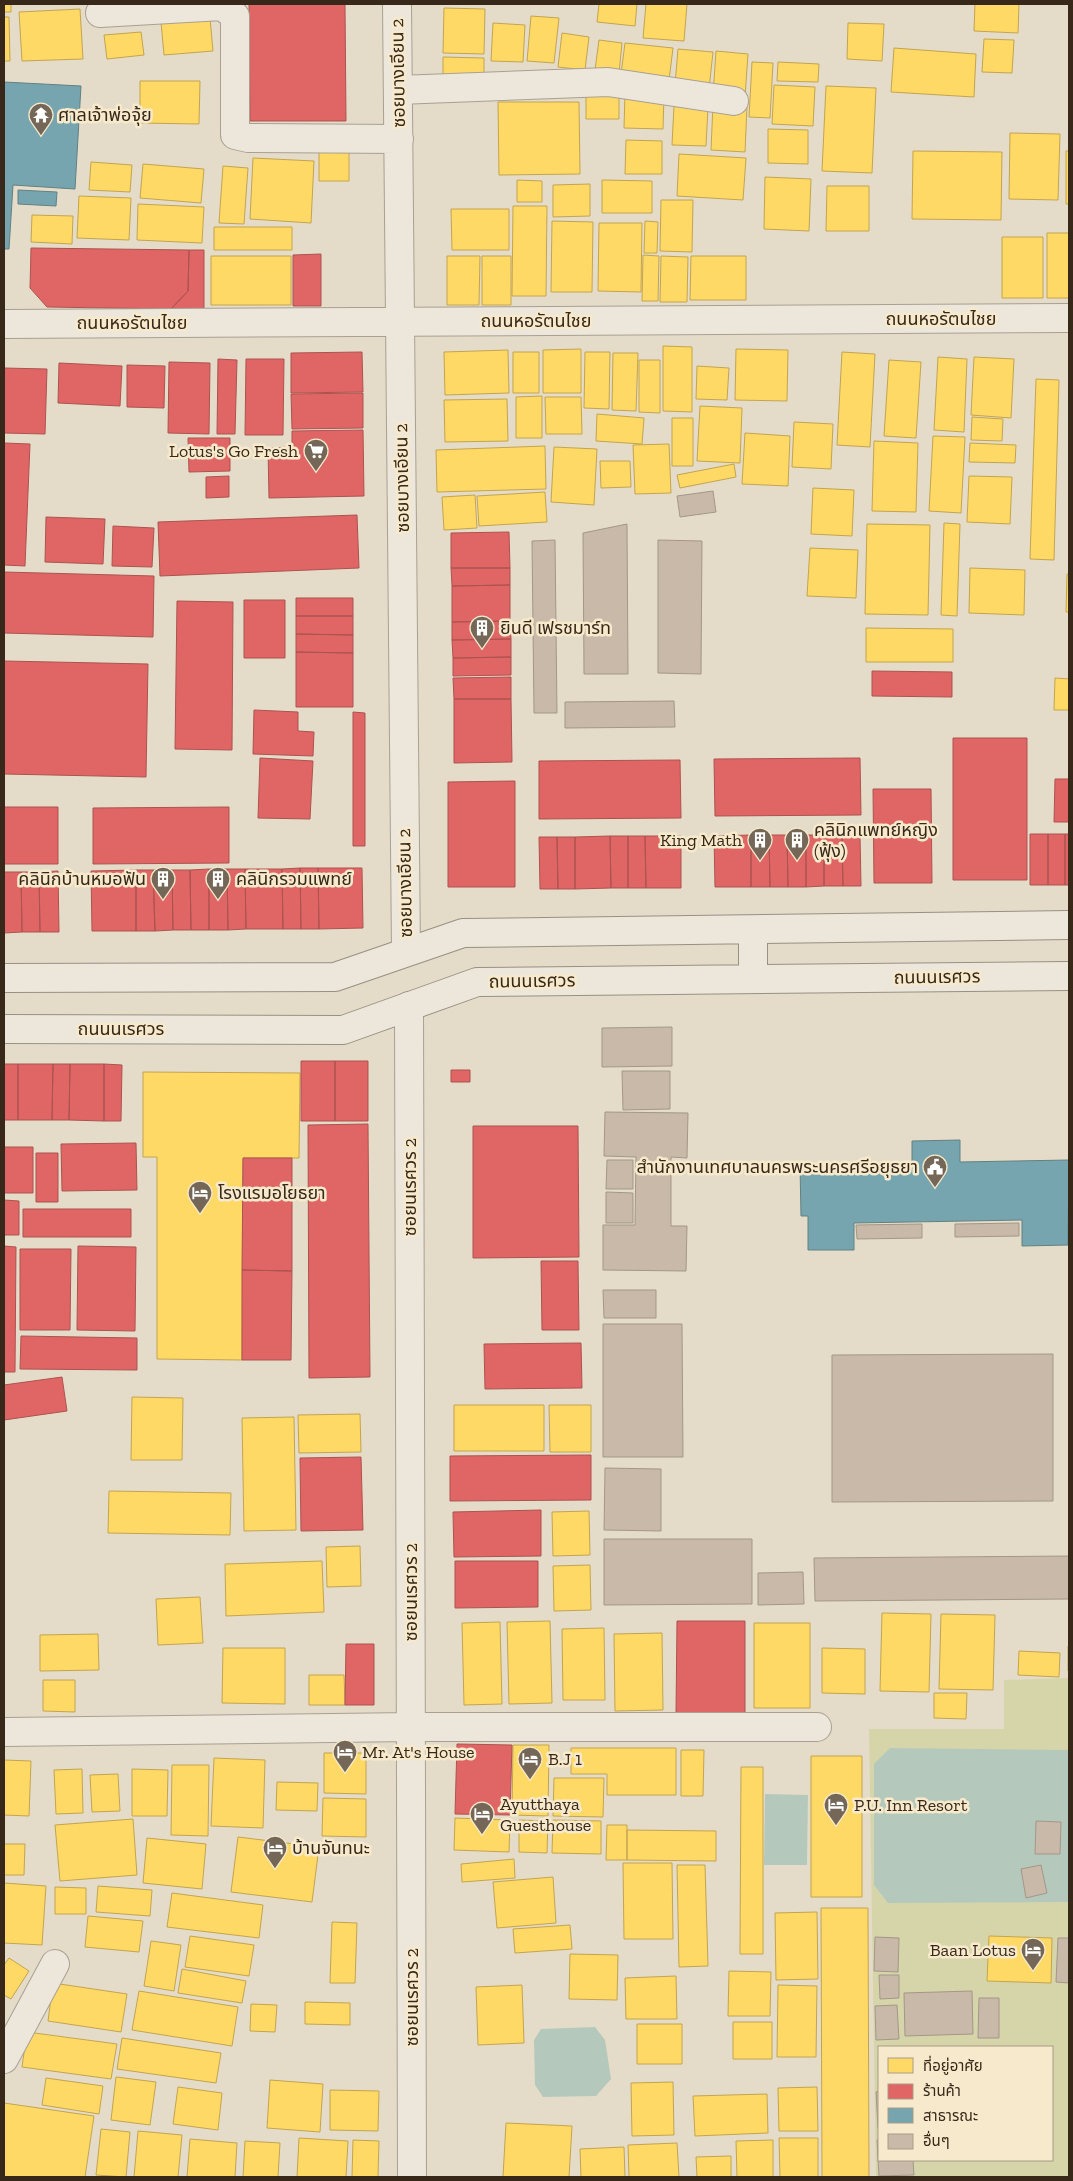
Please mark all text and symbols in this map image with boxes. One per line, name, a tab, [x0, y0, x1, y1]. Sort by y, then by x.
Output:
street label: ซอยบางเอียน 2	[386, 18, 410, 128]
temple icon: ศาลเจ้าพ่อจุ้ย	[28, 102, 54, 136]
place label: ศาลเจ้าพ่อจุ้ย	[58, 104, 152, 126]
street label: ถนนหอรัตนไชย	[886, 308, 996, 330]
street label: ถนนหอรัตนไชย	[481, 310, 591, 332]
street label: ถนนหอรัตนไชย	[77, 312, 187, 334]
street label: ซอยบางเอียน 2	[390, 423, 414, 533]
supermarket icon: Lotus's Go Fresh	[303, 438, 329, 472]
place label: Lotus's Go Fresh	[169, 440, 298, 462]
building icon: ยินดี เฟรชมาร์ท	[469, 615, 495, 649]
place label: ยินดี เฟรชมาร์ท	[500, 617, 611, 639]
place label: คลินิกแพทย์หญิง (ฟุ้ง)	[814, 819, 938, 862]
building icon: King Math	[747, 827, 773, 861]
building icon: คลินิกแพทย์หญิง (ฟุ้ง)	[784, 827, 810, 861]
street label: ซอยบางเอียน 2	[393, 828, 417, 938]
place label: King Math	[660, 829, 742, 851]
building icon: คลินิกบ้านหมอฟัน	[150, 866, 176, 900]
building icon: คลินิกรวมแพทย์	[205, 866, 231, 900]
place label: คลินิกบ้านหมอฟัน	[18, 868, 146, 890]
place label: คลินิกรวมแพทย์	[236, 868, 352, 890]
street label: ถนนนเรศวร	[893, 965, 981, 989]
street label: ถนนนเรศวร	[488, 969, 576, 993]
street label: ถนนนเรศวร	[78, 1018, 165, 1040]
street label: ซอยนเรศวร 2	[399, 1138, 421, 1236]
public building icon: สำนักงานเทศบาลนครพระนครศรีอยุธยา	[922, 1154, 948, 1188]
place label: สำนักงานเทศบาลนครพระนครศรีอยุธยา	[636, 1156, 918, 1178]
hotel icon: โรงแรมอโยธยา	[187, 1180, 213, 1214]
place label: โรงแรมอโยธยา	[218, 1182, 326, 1204]
street label: ซอยนเรศวร 2	[400, 1543, 422, 1641]
hotel icon: Mr. At's House	[332, 1739, 358, 1773]
place label: Mr. At's House	[362, 1741, 475, 1763]
hotel icon: B.J 1	[517, 1746, 543, 1780]
place label: B.J 1	[548, 1748, 582, 1770]
hotel icon: P.U. Inn Resort	[823, 1792, 849, 1826]
place label: Ayutthaya Guesthouse	[500, 1793, 591, 1836]
place label: P.U. Inn Resort	[854, 1794, 968, 1816]
hotel icon: Ayutthaya Guesthouse	[469, 1801, 495, 1835]
hotel icon: บ้านจันทนะ	[262, 1835, 288, 1869]
place label: บ้านจันทนะ	[292, 1837, 370, 1859]
hotel icon: Baan Lotus	[1020, 1937, 1046, 1971]
place label: Baan Lotus	[930, 1939, 1016, 1961]
street label: ซอยนเรศวร 2	[401, 1948, 423, 2046]
legend	[878, 2046, 1053, 2161]
text: ที่อยู่อาศัย	[923, 2055, 983, 2075]
text: ร้านค้า	[923, 2082, 961, 2100]
text: สาธารณะ	[923, 2107, 978, 2125]
text: อื่นๆ	[923, 2130, 950, 2150]

